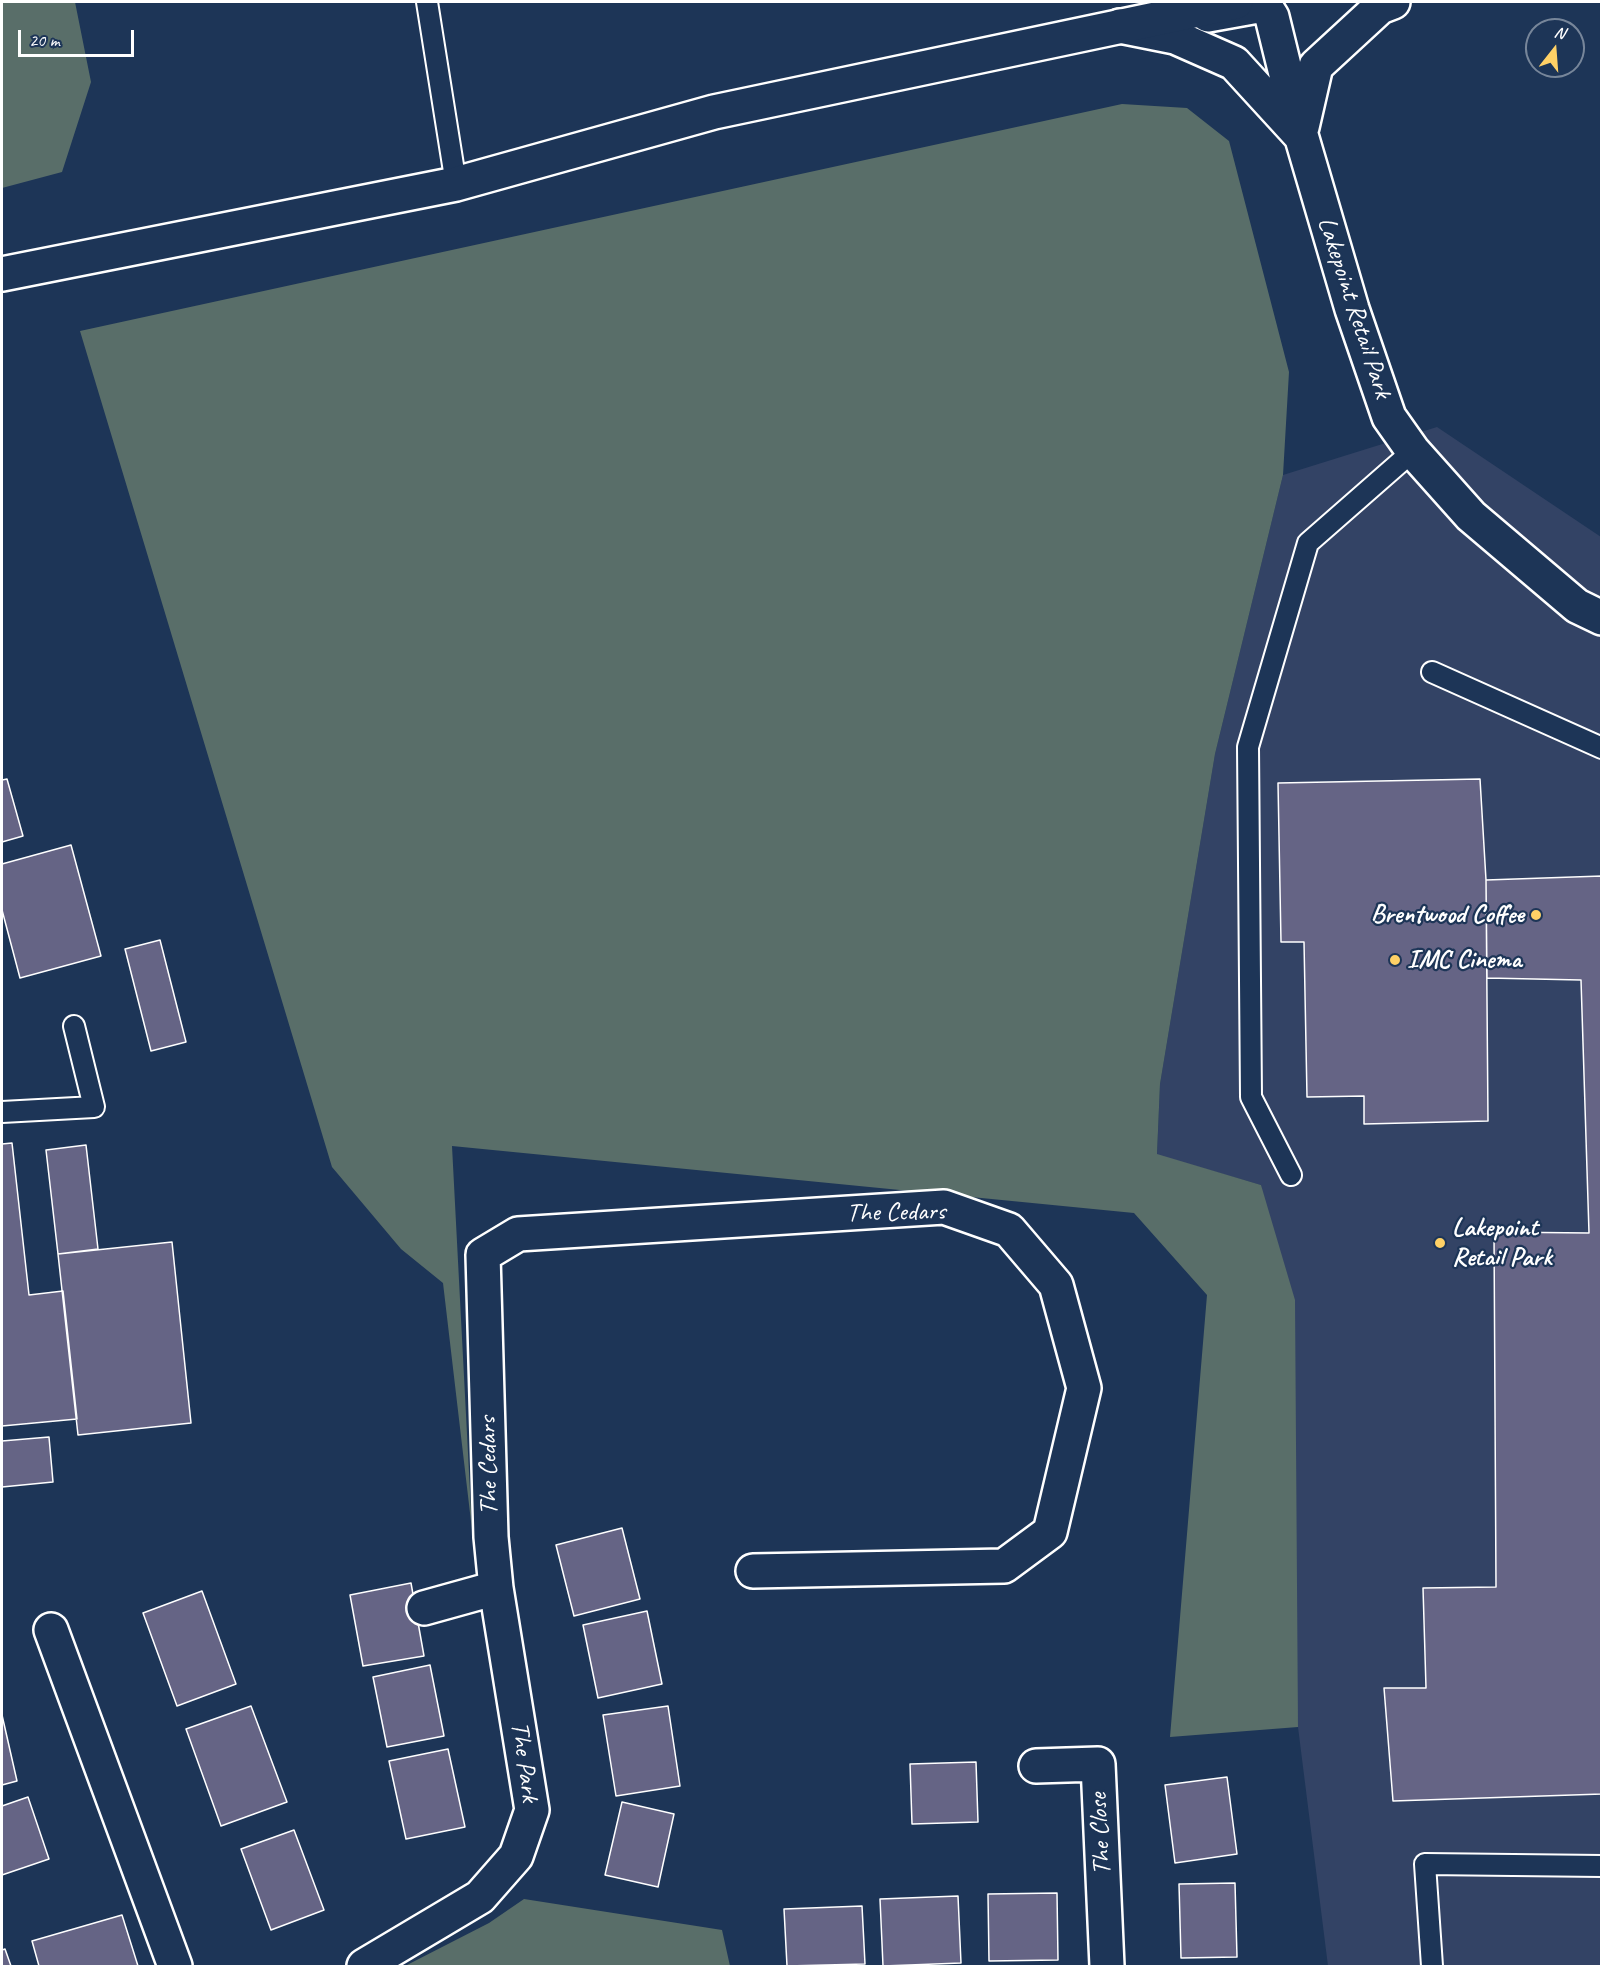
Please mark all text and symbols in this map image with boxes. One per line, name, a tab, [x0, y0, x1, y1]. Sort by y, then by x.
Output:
scale bar	[21, 18, 136, 56]
north arrow	[1525, 18, 1585, 78]
text: N	[1552, 22, 1567, 44]
text: 20 m	[29, 29, 60, 51]
street label: Lakepoint Retail Park	[1310, 213, 1398, 403]
place label: Brentwood Coffee	[1371, 899, 1524, 931]
marker: Brentwood Coffee	[1529, 908, 1543, 922]
place label: IMC Cinema	[1407, 944, 1521, 976]
marker: IMC Cinema	[1388, 953, 1402, 967]
street label: The Cedars	[846, 1197, 946, 1229]
place label: Lakepoint Retail Park	[1452, 1212, 1552, 1274]
marker: Lakepoint Retail Park	[1433, 1236, 1447, 1250]
street label: The Cedars	[473, 1416, 505, 1516]
street label: The Park	[503, 1720, 545, 1804]
street label: The Close	[1083, 1792, 1119, 1876]

